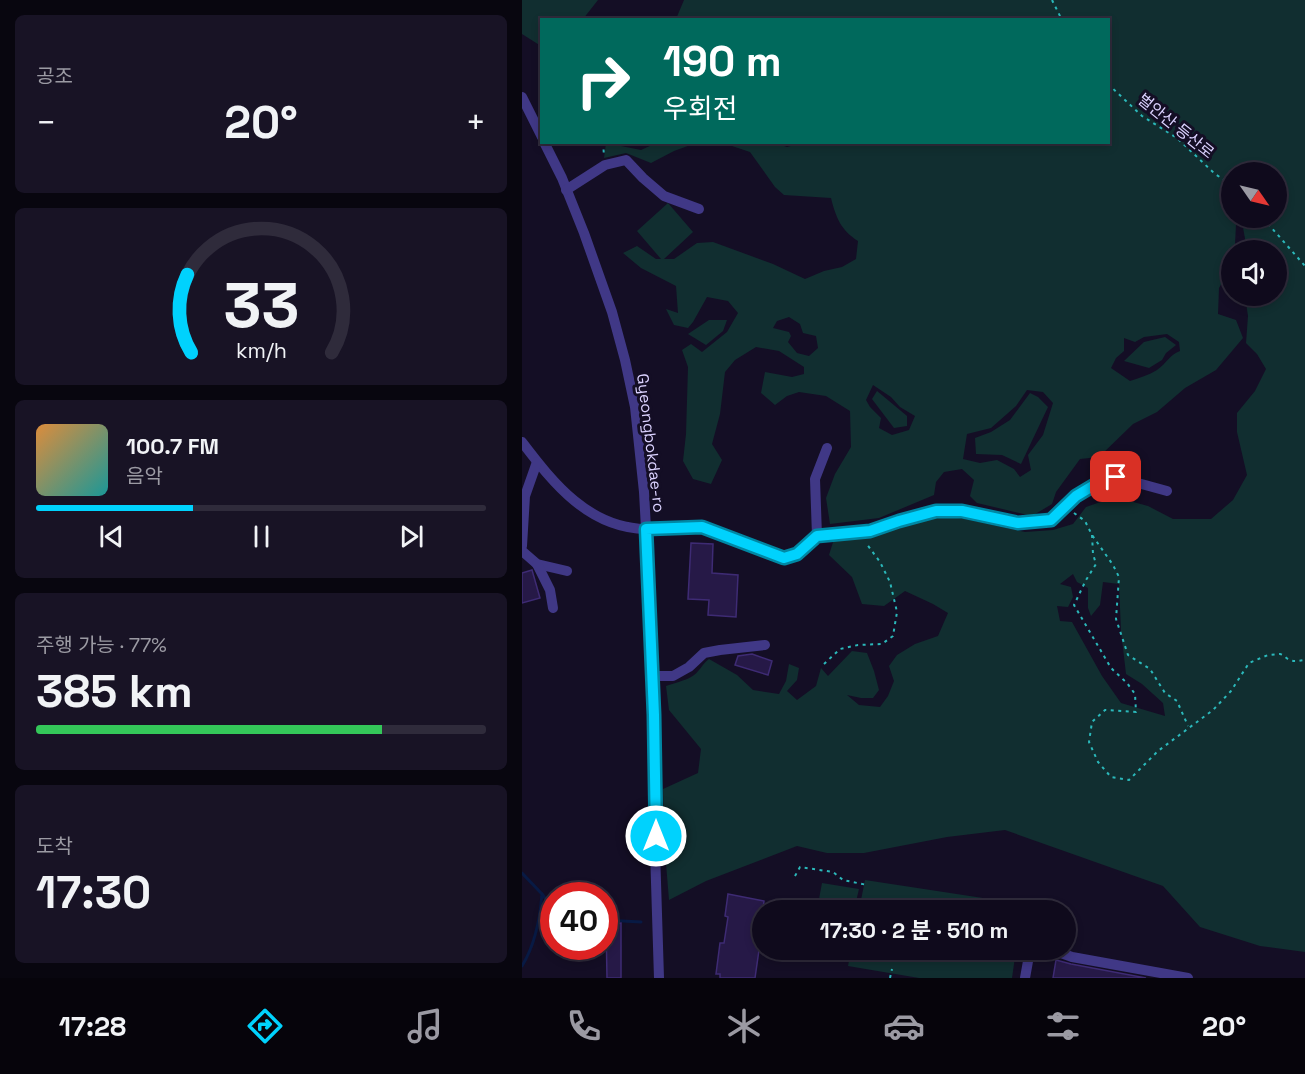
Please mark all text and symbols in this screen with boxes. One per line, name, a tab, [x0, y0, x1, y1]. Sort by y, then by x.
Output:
text: 190 m	[663, 35, 782, 88]
icon: right	[564, 42, 642, 120]
text: 공조	[36, 63, 73, 89]
street label: 벌안산 등산로	[1133, 89, 1219, 163]
text: 우회전	[663, 91, 738, 126]
text: 20°	[224, 94, 298, 151]
text: −	[36, 102, 56, 144]
text: +	[466, 102, 486, 144]
north arrow	[1221, 162, 1287, 228]
map controls	[1221, 162, 1287, 306]
button: sound	[1221, 240, 1287, 306]
text: 33	[223, 267, 299, 346]
text: km/h	[235, 338, 287, 365]
street label: Gyeongbokdae-ro	[632, 372, 670, 514]
text: 100.7 FM	[126, 432, 219, 460]
pin	[1090, 451, 1141, 502]
icon: arrive	[1099, 460, 1132, 493]
text: 음악	[126, 463, 163, 489]
icon: previous	[95, 520, 128, 553]
icon: pause	[245, 520, 278, 553]
icon: next	[395, 520, 428, 553]
text: 주행 가능 · 77%	[36, 632, 167, 658]
text: 385 km	[36, 663, 193, 720]
position arrow	[624, 804, 688, 868]
text: 도착	[36, 833, 73, 859]
text: 17:30	[36, 864, 151, 921]
speed limit sign: 40	[540, 882, 618, 960]
text: 17:30 · 2 분 · 510 m	[820, 916, 1008, 944]
icon: directions	[244, 1005, 286, 1047]
icon: music	[404, 1005, 446, 1047]
icon: phone	[563, 1005, 605, 1047]
icon: climate	[723, 1005, 765, 1047]
icon: car	[883, 1005, 925, 1047]
icon: filters	[1042, 1005, 1084, 1047]
text: 17:28	[59, 1009, 126, 1044]
text: 20°	[1202, 1009, 1246, 1044]

